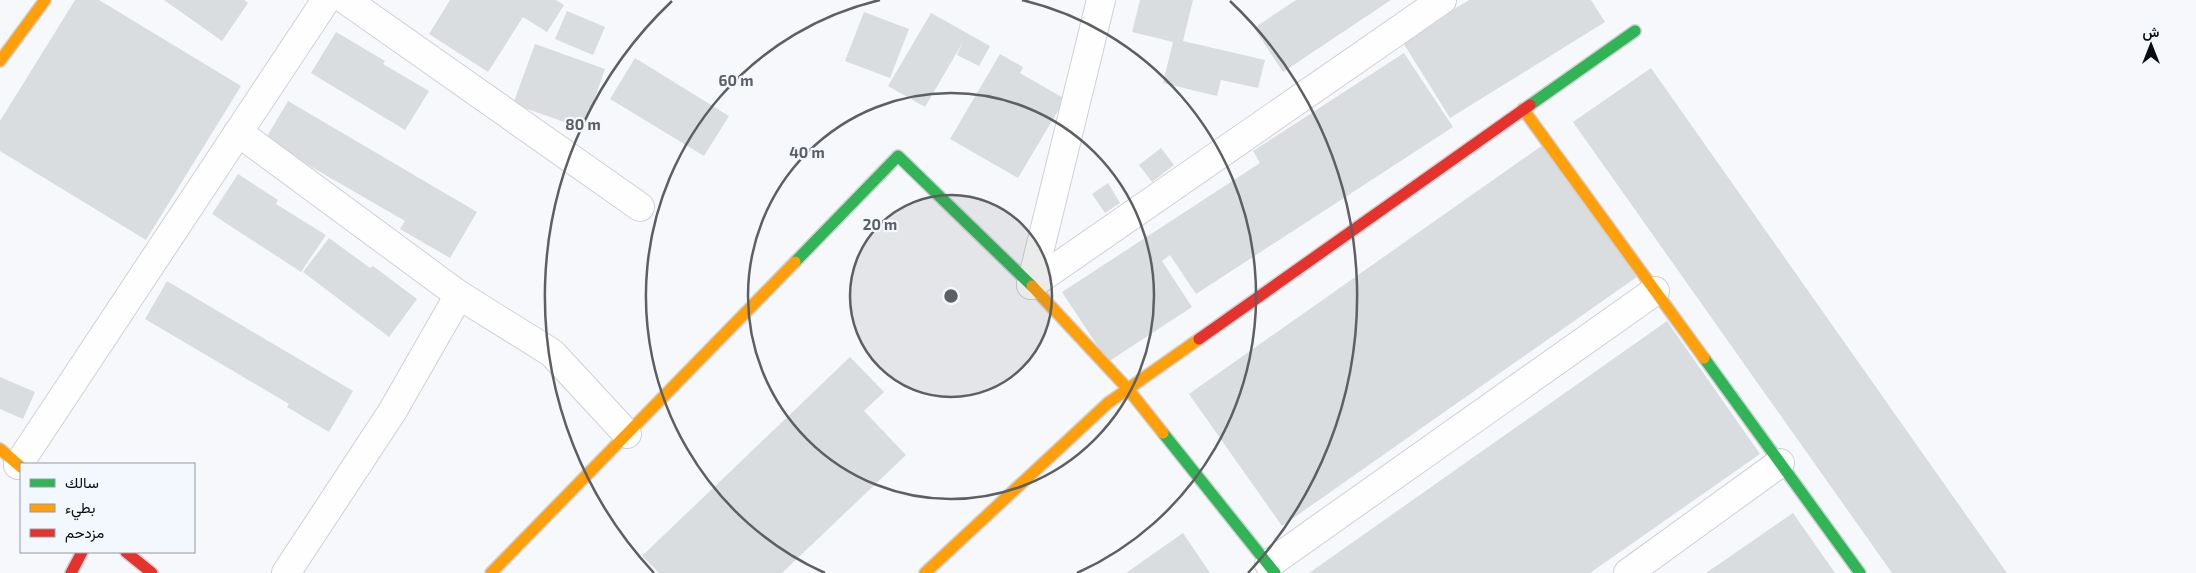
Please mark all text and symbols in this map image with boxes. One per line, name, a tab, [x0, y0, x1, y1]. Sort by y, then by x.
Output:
north arrow	[2126, 20, 2176, 70]
text: ش	[2143, 23, 2160, 41]
text: 60 m	[719, 71, 753, 89]
text: 80 m	[565, 115, 601, 133]
text: 40 m	[789, 143, 825, 161]
text: 20 m	[863, 215, 897, 233]
centre of rings	[942, 287, 960, 305]
legend	[20, 463, 195, 553]
text: سالك	[65, 473, 99, 491]
text: بطيء	[65, 498, 95, 521]
text: مزدحم	[65, 523, 104, 543]

